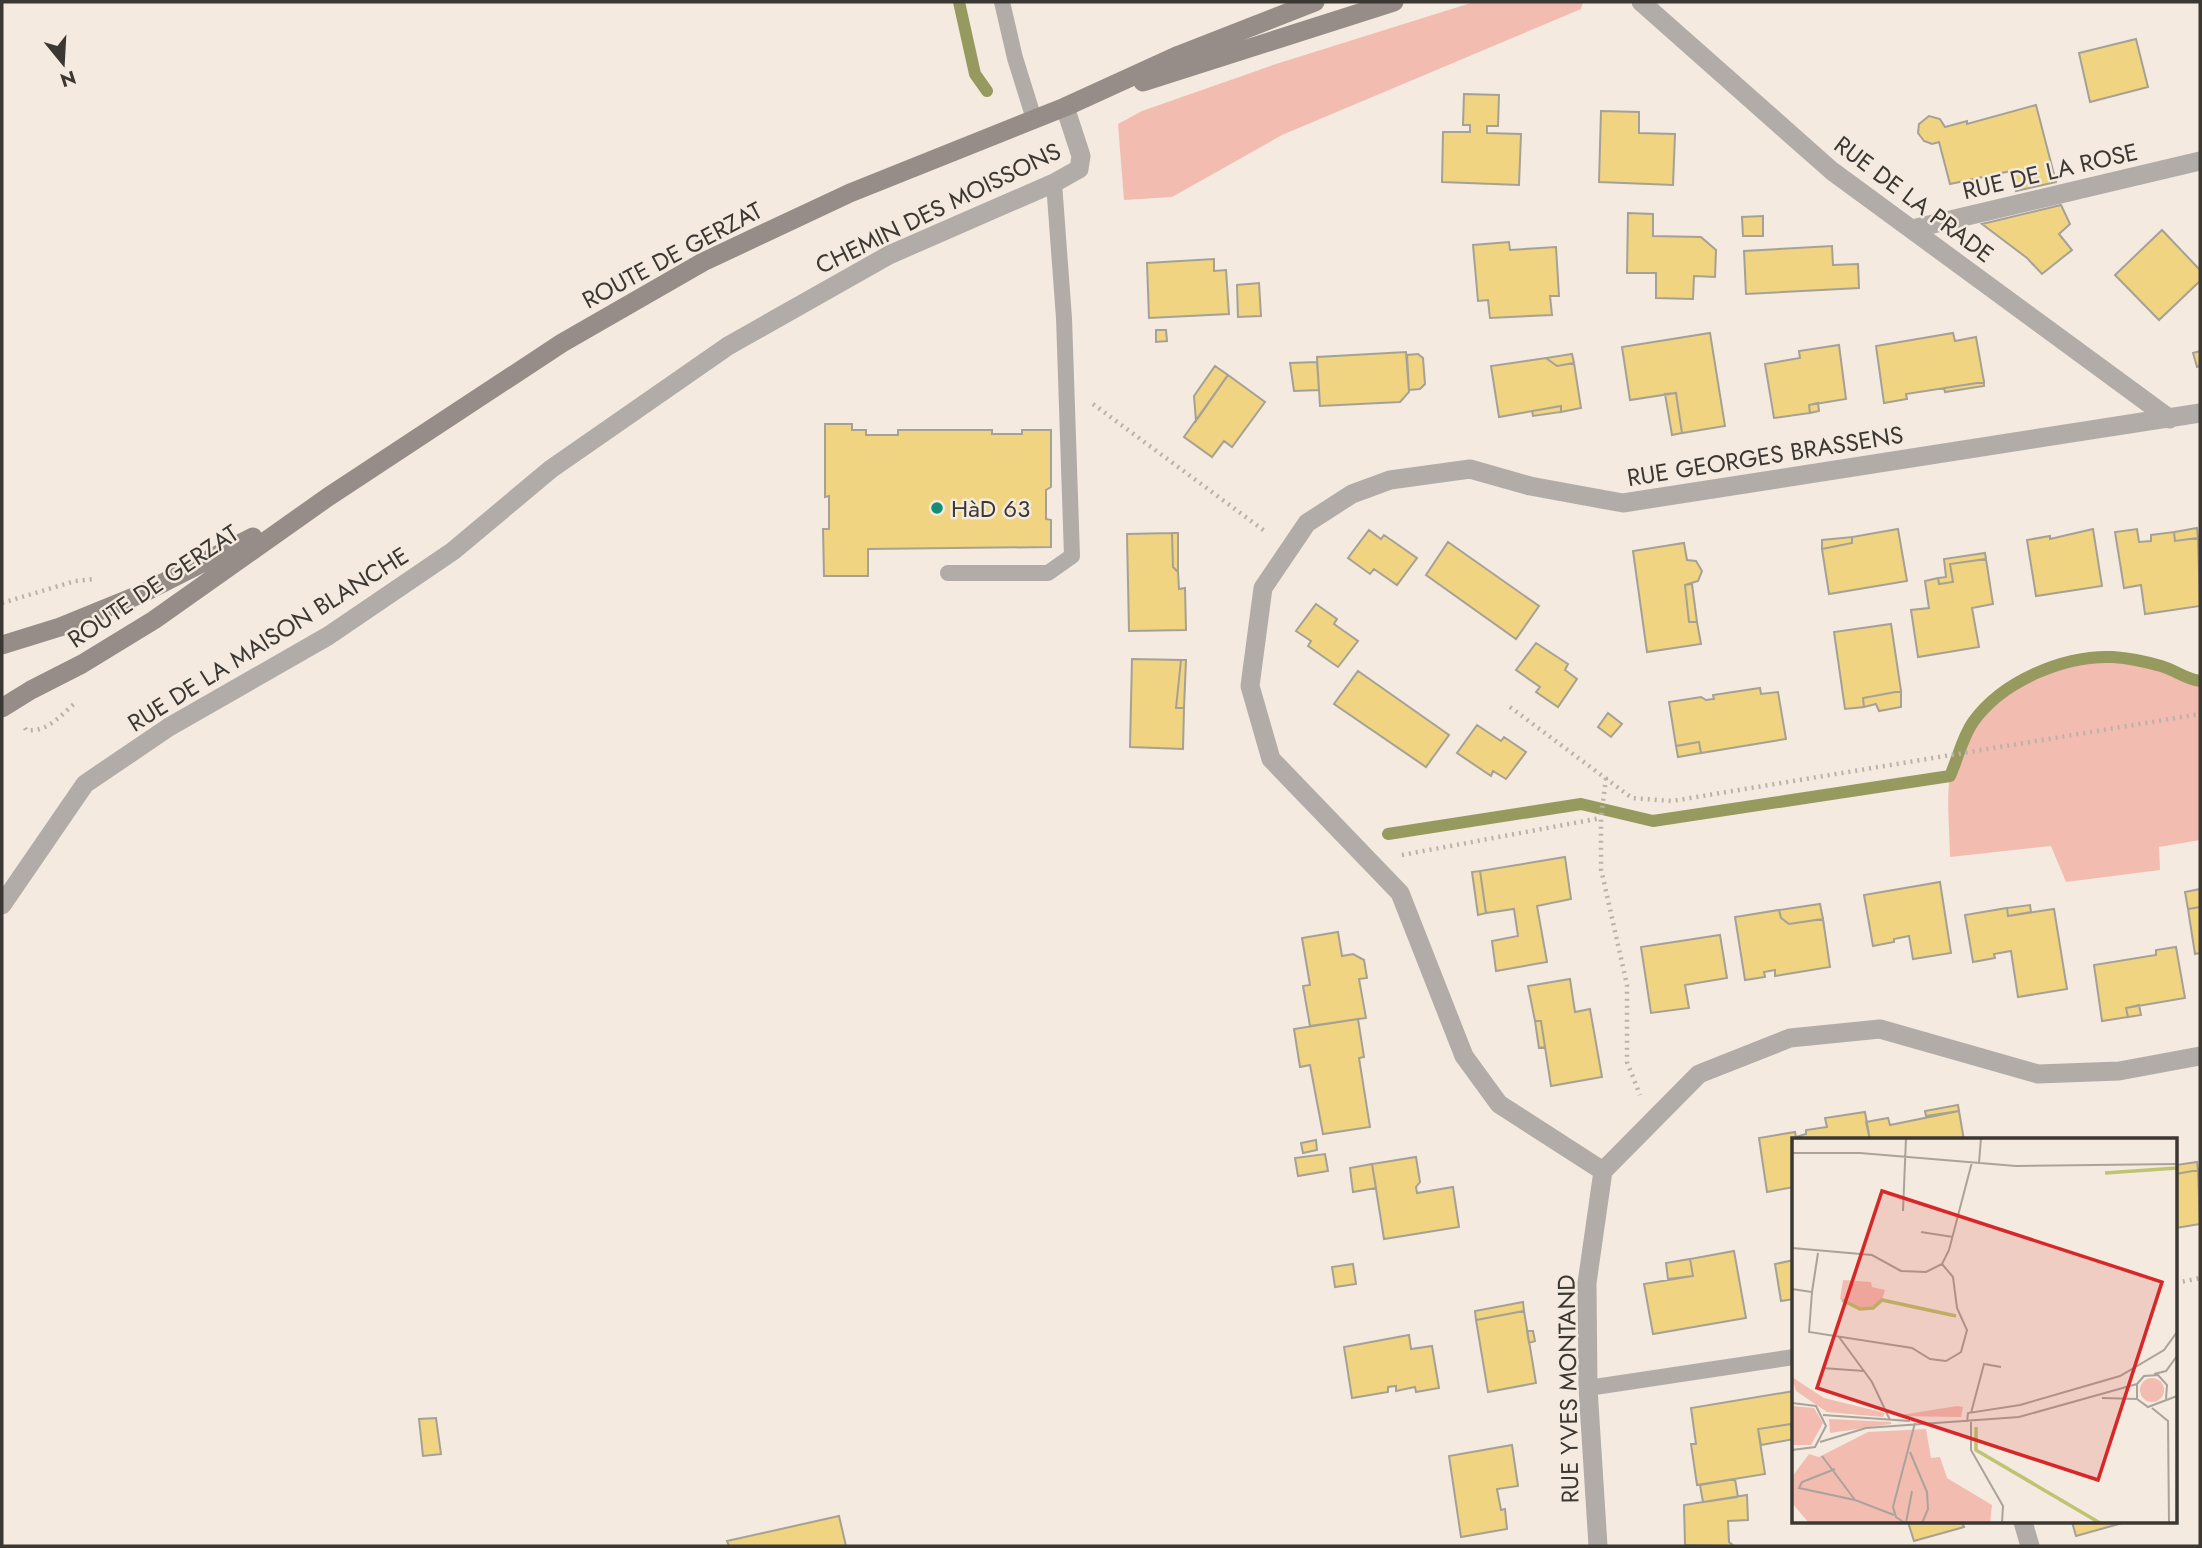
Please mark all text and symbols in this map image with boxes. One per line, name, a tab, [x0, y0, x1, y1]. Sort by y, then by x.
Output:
north arrow	[28, 28, 98, 98]
text: N	[57, 64, 79, 94]
street label: RUE DE LA PRADE	[1827, 127, 2001, 271]
street label: CHEMIN DES MOISSONS	[809, 133, 1067, 283]
street label: RUE DE LA ROSE	[1959, 134, 2141, 208]
street label: ROUTE DE GERZAT	[576, 193, 768, 317]
street label: RUE GEORGES BRASSENS	[1624, 417, 1906, 495]
place label: HàD 63	[951, 491, 1030, 526]
marker: HàD 63	[929, 500, 945, 516]
street label: ROUTE DE GERZAT	[61, 516, 245, 656]
street label: RUE DE LA MAISON BLANCHE	[121, 538, 415, 740]
inset map	[1792, 1138, 2178, 1524]
street label: RUE YVES MONTAND	[1549, 1274, 1587, 1504]

